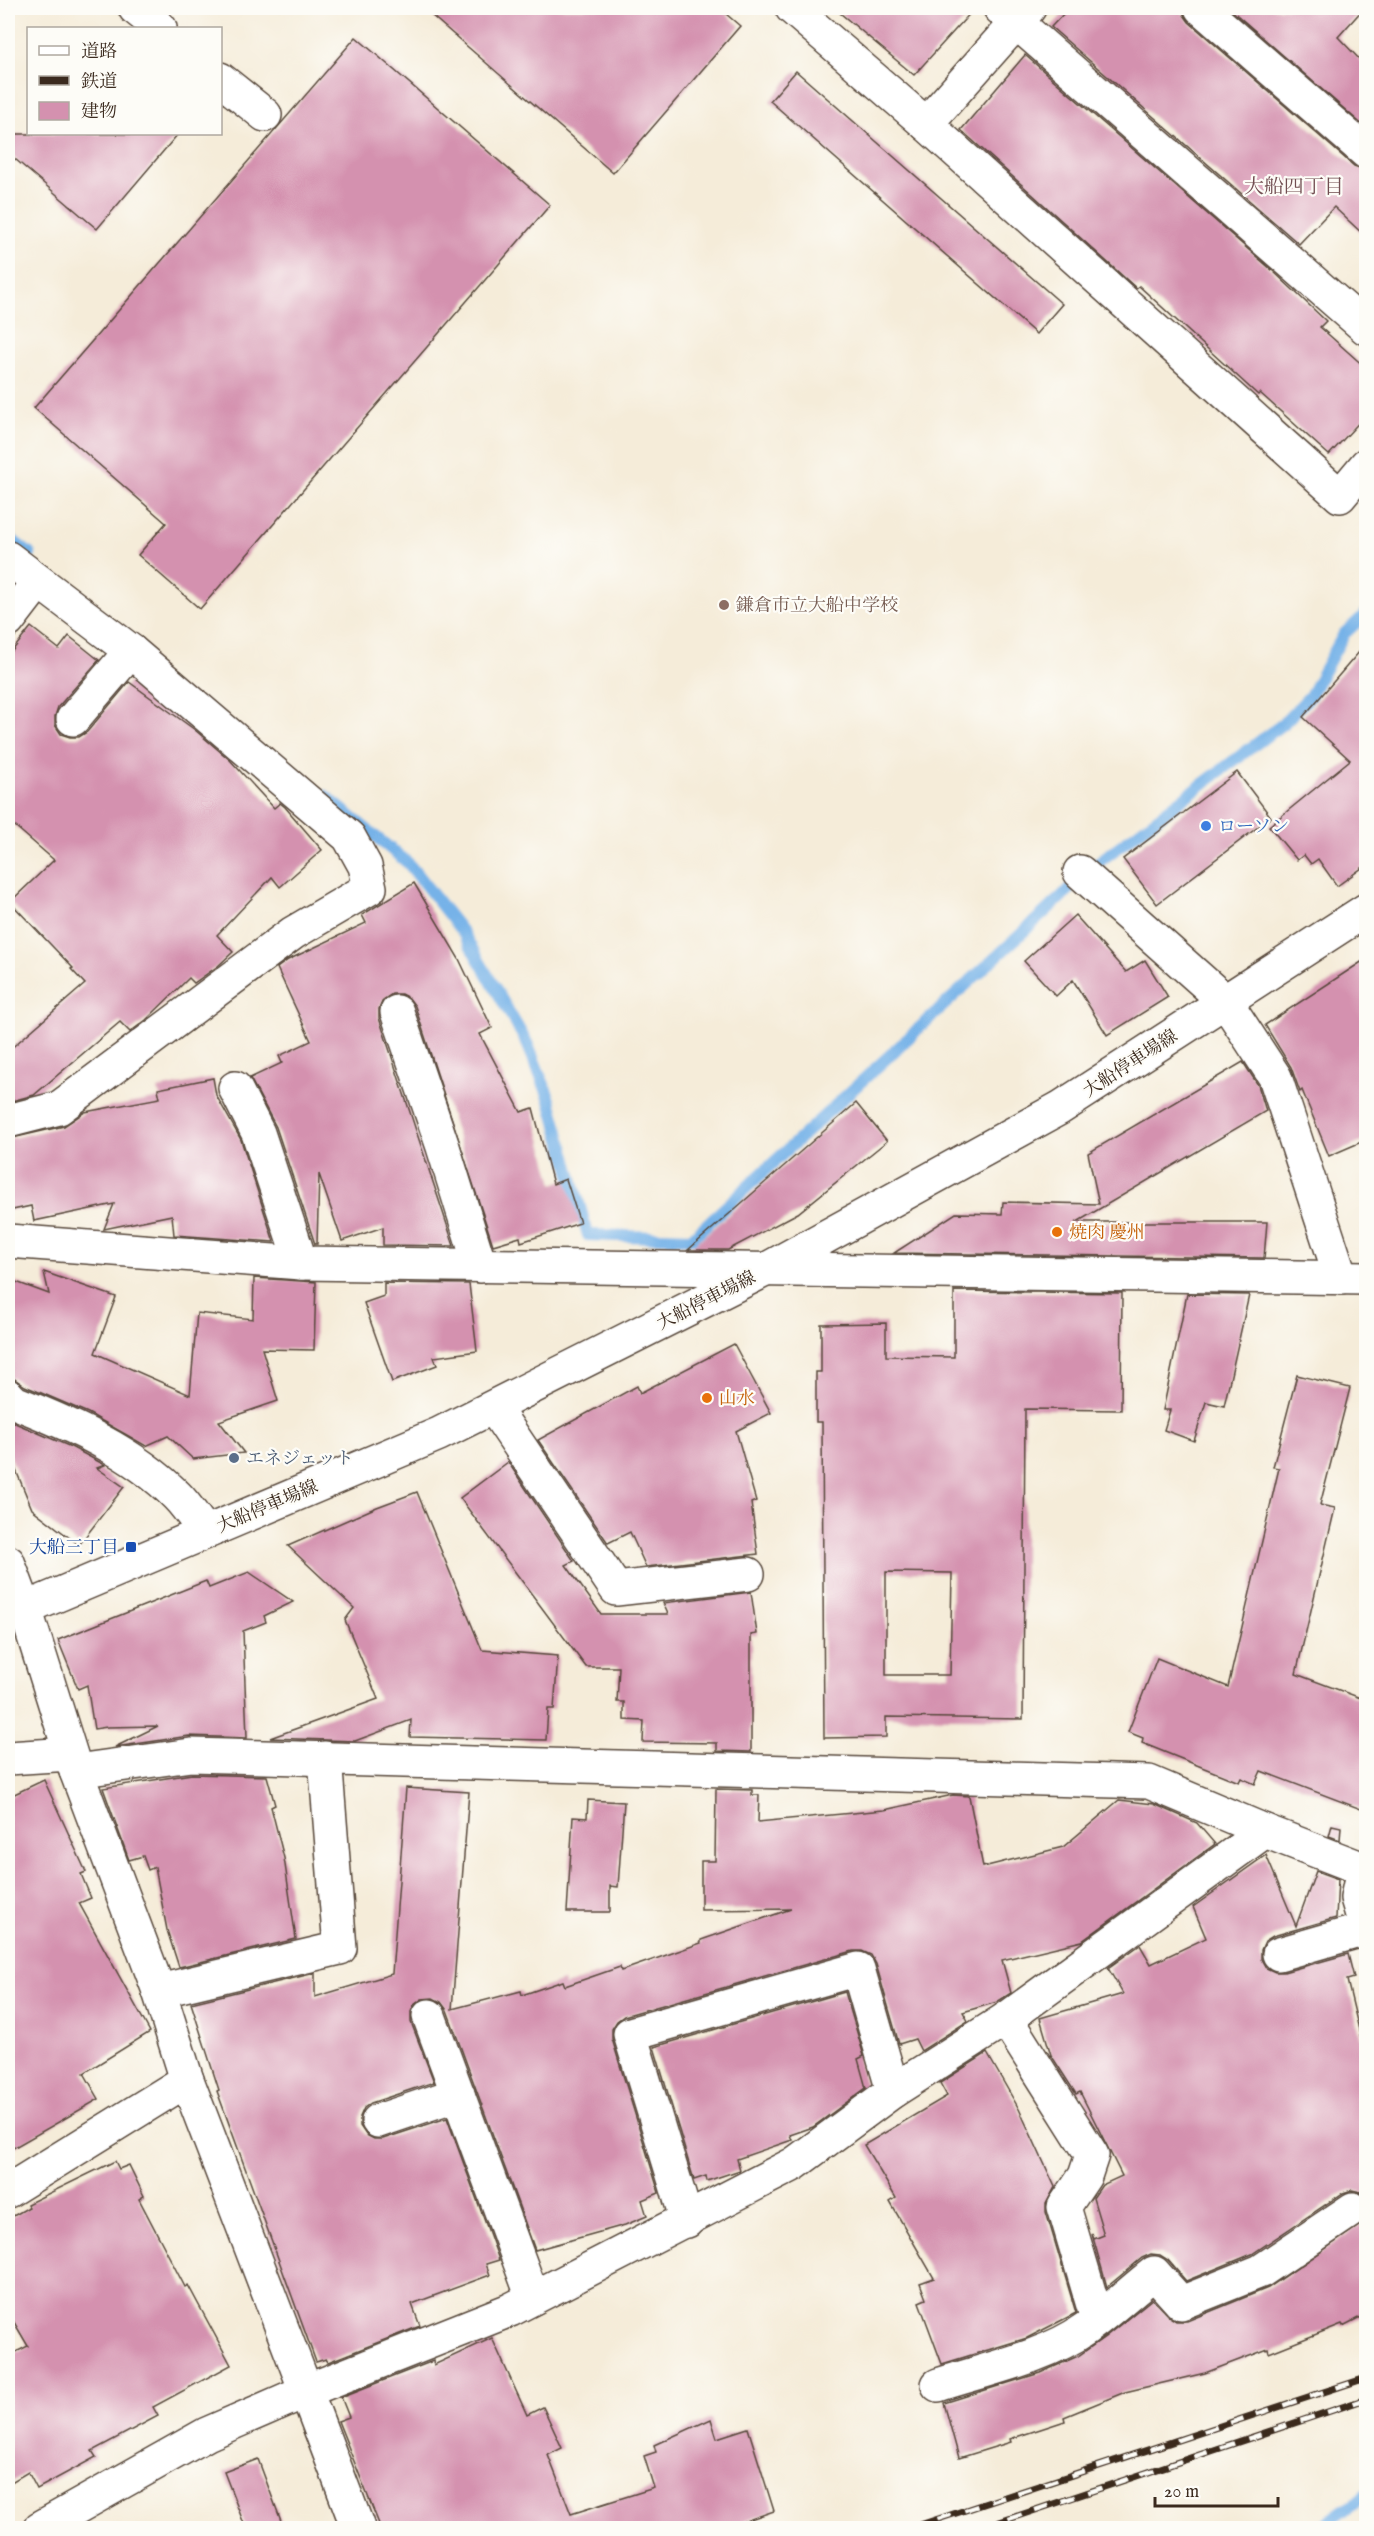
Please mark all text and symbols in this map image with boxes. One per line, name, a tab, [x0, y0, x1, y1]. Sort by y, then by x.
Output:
legend	[27, 27, 222, 135]
text: 道路	[81, 41, 117, 64]
text: 鉄道	[81, 71, 117, 94]
text: 建物	[81, 101, 117, 124]
district label: 大船四丁目	[1244, 175, 1344, 200]
place label: 鎌倉市立大船中学校	[736, 595, 898, 618]
marker: 鎌倉市立大船中学校	[717, 598, 731, 612]
place label: ローソン	[1218, 816, 1289, 839]
marker: ローソン	[1199, 819, 1213, 833]
street label: 大船停車場線	[1079, 1025, 1182, 1103]
place label: 焼肉 慶州	[1069, 1222, 1145, 1245]
marker: 焼肉 慶州	[1050, 1225, 1064, 1239]
street label: 大船停車場線	[653, 1267, 760, 1336]
place label: 山水	[719, 1388, 755, 1411]
marker: 山水	[700, 1391, 714, 1405]
place label: エネジェット	[246, 1448, 354, 1471]
marker: エネジェット	[227, 1451, 241, 1465]
street label: 大船停車場線	[213, 1476, 322, 1539]
place label: 大船三丁目	[29, 1537, 119, 1560]
marker: 大船三丁目	[124, 1540, 138, 1554]
scale bar	[1155, 2470, 1278, 2508]
text: 20 m	[1164, 2481, 1199, 2504]

